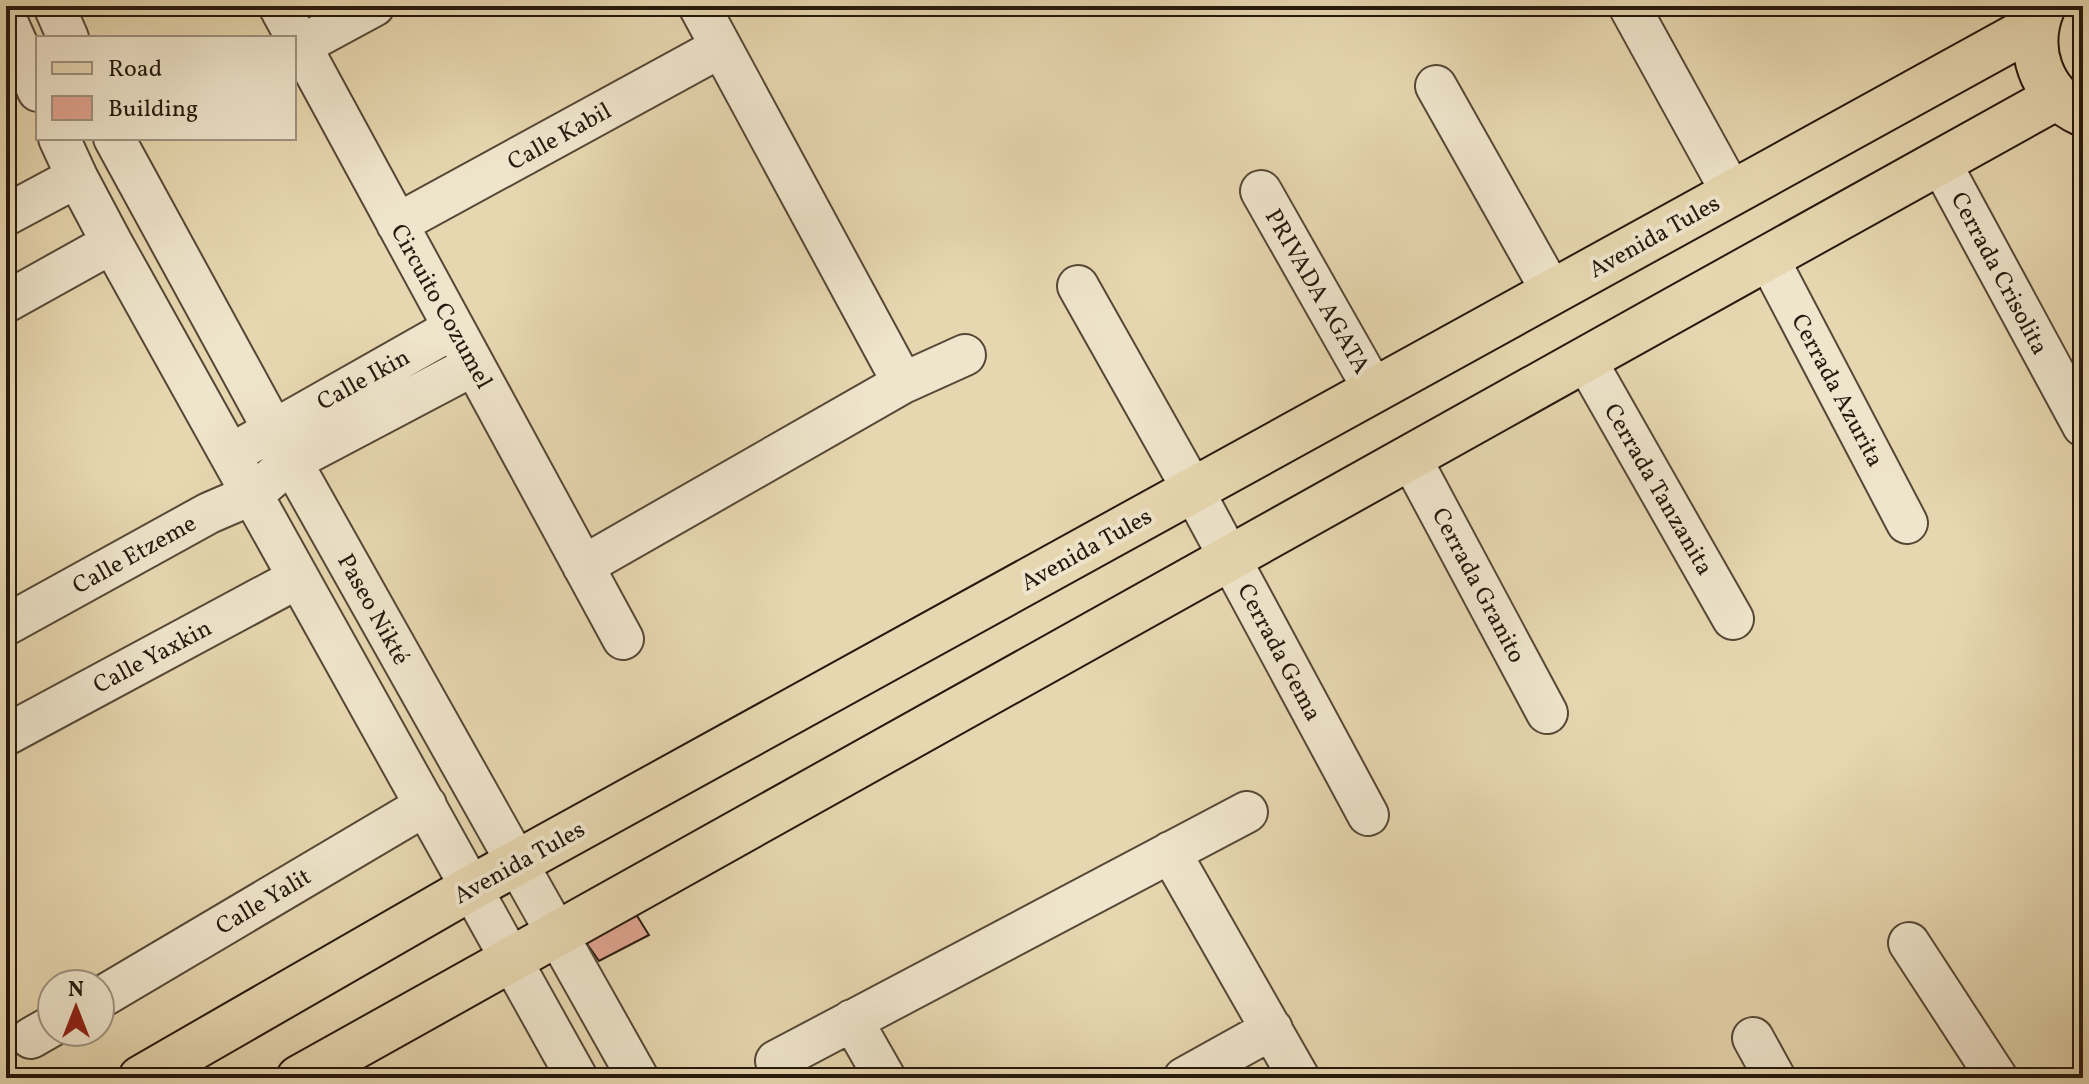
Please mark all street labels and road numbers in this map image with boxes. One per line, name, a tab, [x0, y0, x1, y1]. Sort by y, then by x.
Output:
street label: Calle Kabil	[502, 95, 618, 180]
street label: Cerrada Crisolita	[1941, 187, 2055, 361]
street label: Avenida Tules	[1583, 188, 1727, 288]
street label: PRIVADA AGATA	[1255, 203, 1377, 381]
street label: Circuito Cozumel	[381, 218, 500, 396]
street label: Cerrada Azurita	[1781, 308, 1891, 474]
street label: Calle Ikin	[311, 341, 417, 420]
street label: Cerrada Tanzanita	[1594, 398, 1720, 582]
street label: Avenida Tules	[1015, 501, 1159, 601]
street label: Cerrada Granito	[1422, 502, 1532, 670]
street label: Calle Etzeme	[67, 508, 203, 604]
street label: Paseo Nikté	[328, 548, 417, 672]
street label: Cerrada Gema	[1228, 578, 1329, 728]
street label: Calle Yaxkin	[88, 612, 218, 703]
street label: Avenida Tules	[448, 814, 592, 914]
street label: Calle Yalit	[210, 861, 318, 945]

